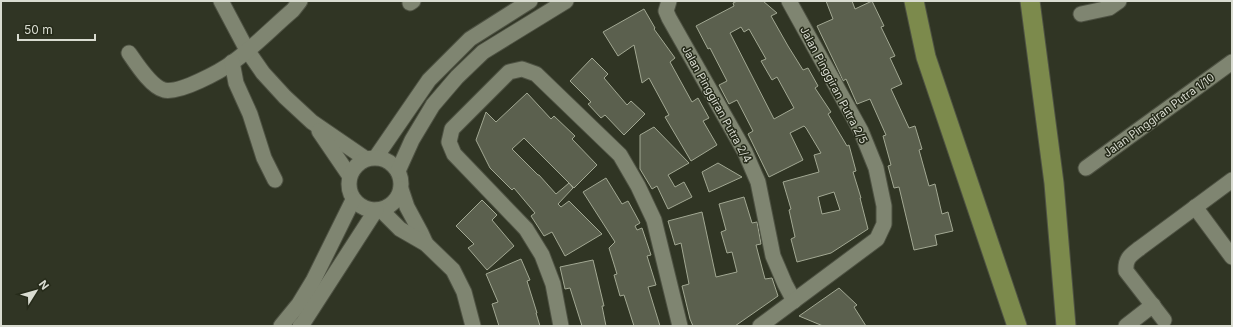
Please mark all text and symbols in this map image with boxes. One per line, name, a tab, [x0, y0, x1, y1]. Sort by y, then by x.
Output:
scale bar	[18, 16, 95, 42]
text: 50 m	[24, 22, 53, 37]
street label: Jalan Pinggiran Putra 2/5	[797, 24, 871, 146]
street label: Jalan Pinggiran Putra 2/4	[679, 43, 755, 165]
street label: Jalan Pinggiran Putra 1/10	[1101, 70, 1217, 160]
north arrow	[16, 271, 56, 311]
text: N	[36, 277, 52, 293]

